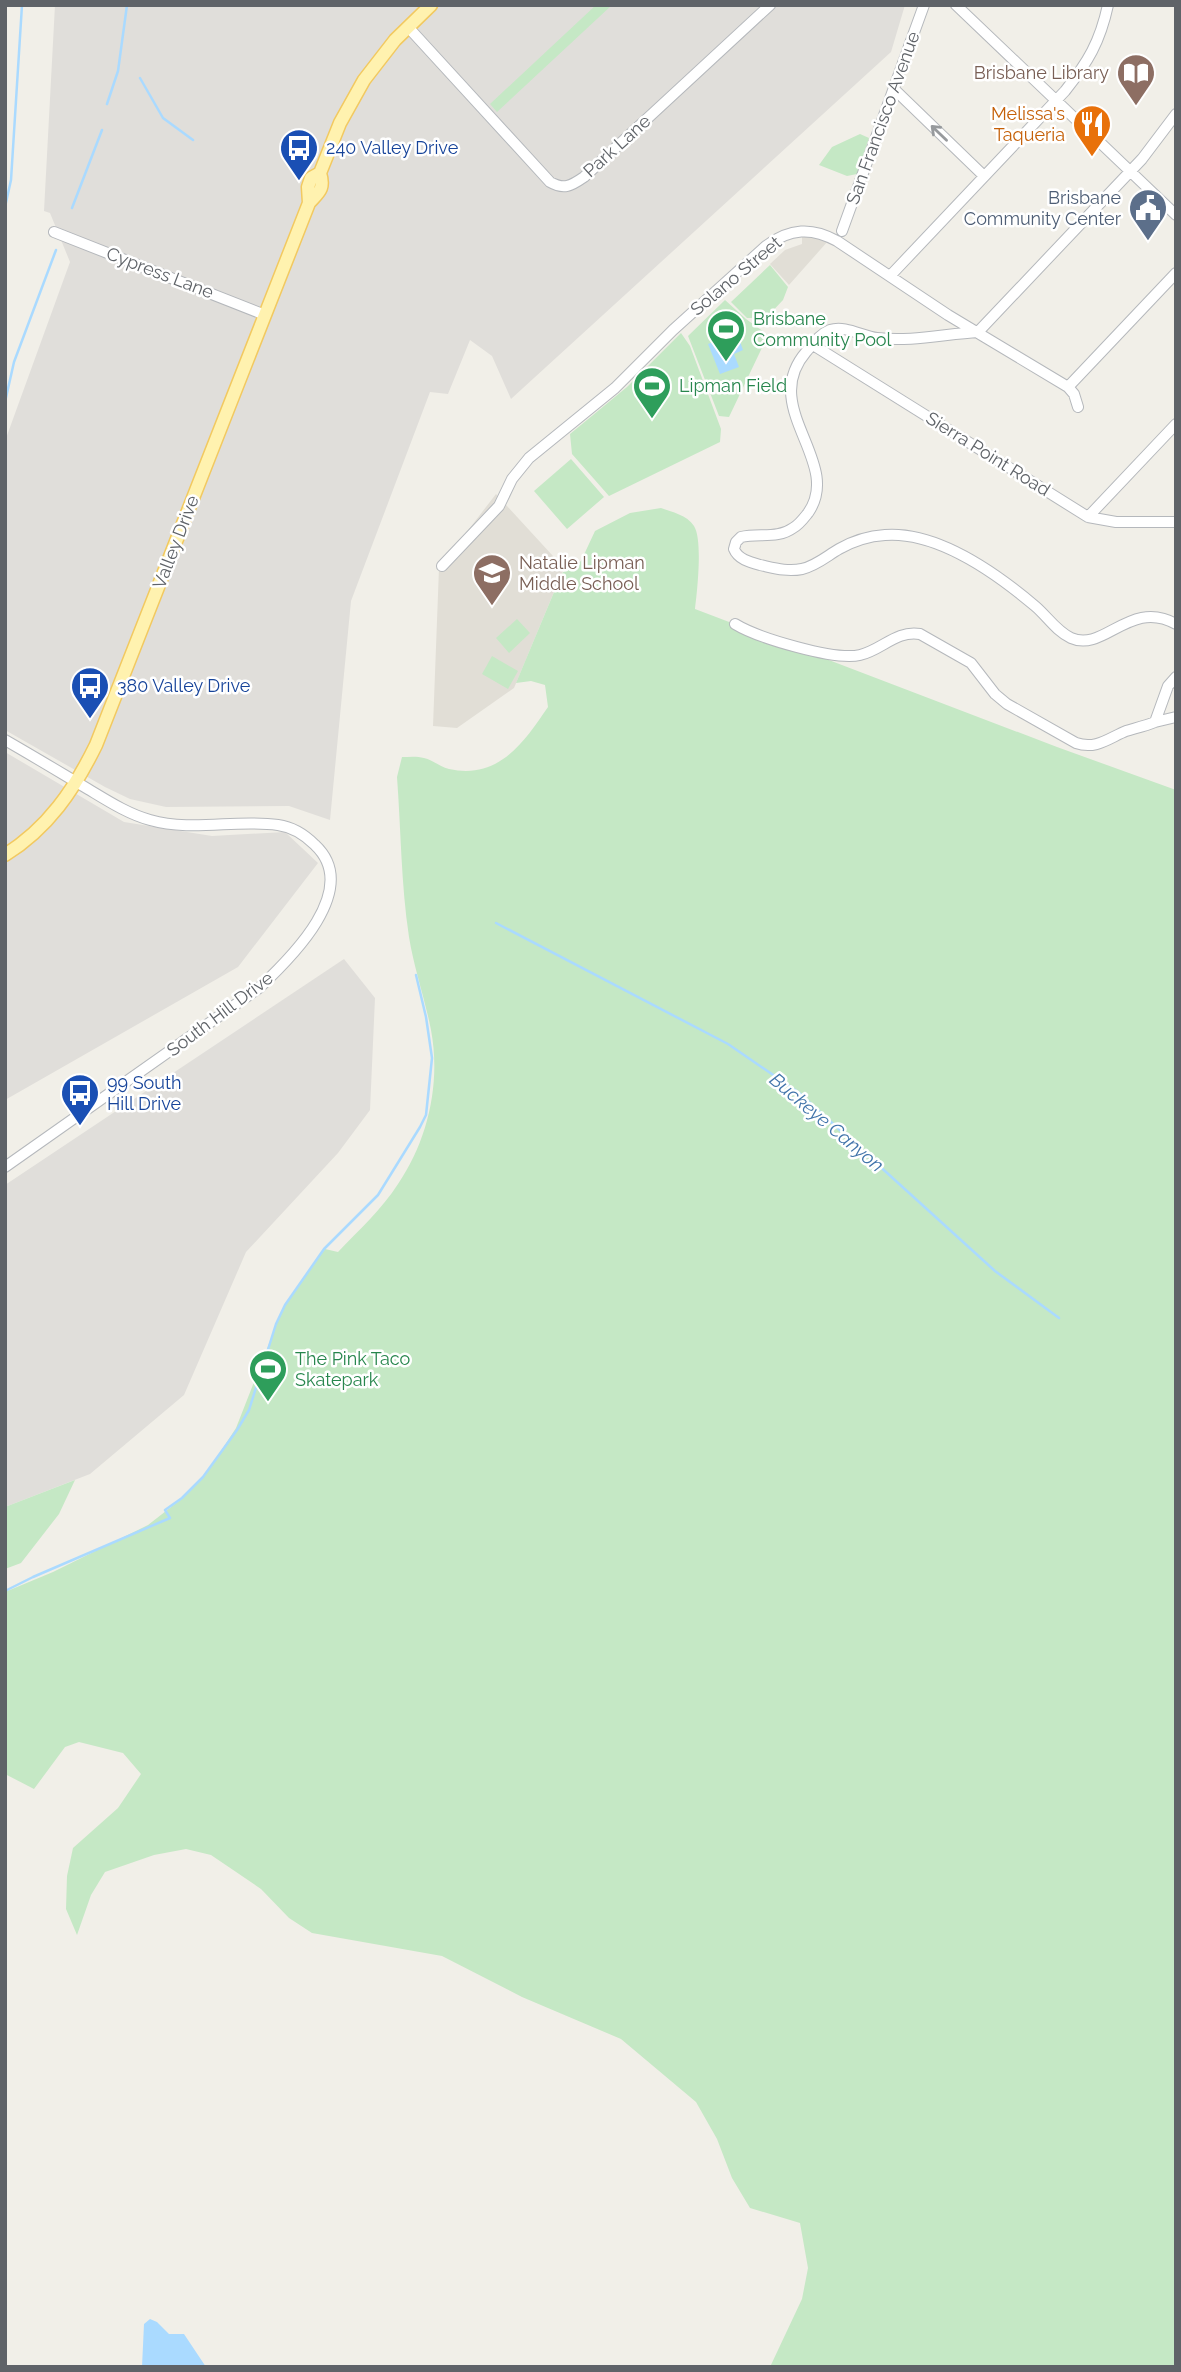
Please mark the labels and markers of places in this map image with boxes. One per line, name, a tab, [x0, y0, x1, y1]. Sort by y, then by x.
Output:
library icon: Brisbane Library	[1115, 52, 1157, 107]
place label: Brisbane Library	[974, 62, 1109, 83]
place label: Melissa's Taqueria	[991, 103, 1065, 145]
restaurant icon: Melissa's Taqueria	[1071, 103, 1113, 158]
bus stop icon: 240 Valley Drive	[278, 127, 320, 182]
place label: 240 Valley Drive	[326, 137, 459, 158]
place label: Brisbane Community Center	[964, 187, 1122, 229]
public building icon: Brisbane Community Center	[1127, 187, 1169, 242]
sports icon: Brisbane Community Pool	[705, 308, 747, 363]
place label: Brisbane Community Pool	[753, 308, 892, 350]
sports icon: Lipman Field	[631, 365, 673, 420]
place label: Lipman Field	[679, 375, 787, 396]
school or university icon: Natalie Lipman Middle School	[471, 552, 513, 607]
place label: Natalie Lipman Middle School	[519, 552, 645, 594]
bus stop icon: 380 Valley Drive	[69, 665, 111, 720]
place label: 380 Valley Drive	[117, 675, 251, 696]
bus stop icon: 99 South Hill Drive	[59, 1072, 101, 1127]
place label: 99 South Hill Drive	[107, 1072, 182, 1114]
sports icon: The Pink Taco Skatepark	[247, 1348, 289, 1403]
place label: The Pink Taco Skatepark	[295, 1348, 411, 1390]

